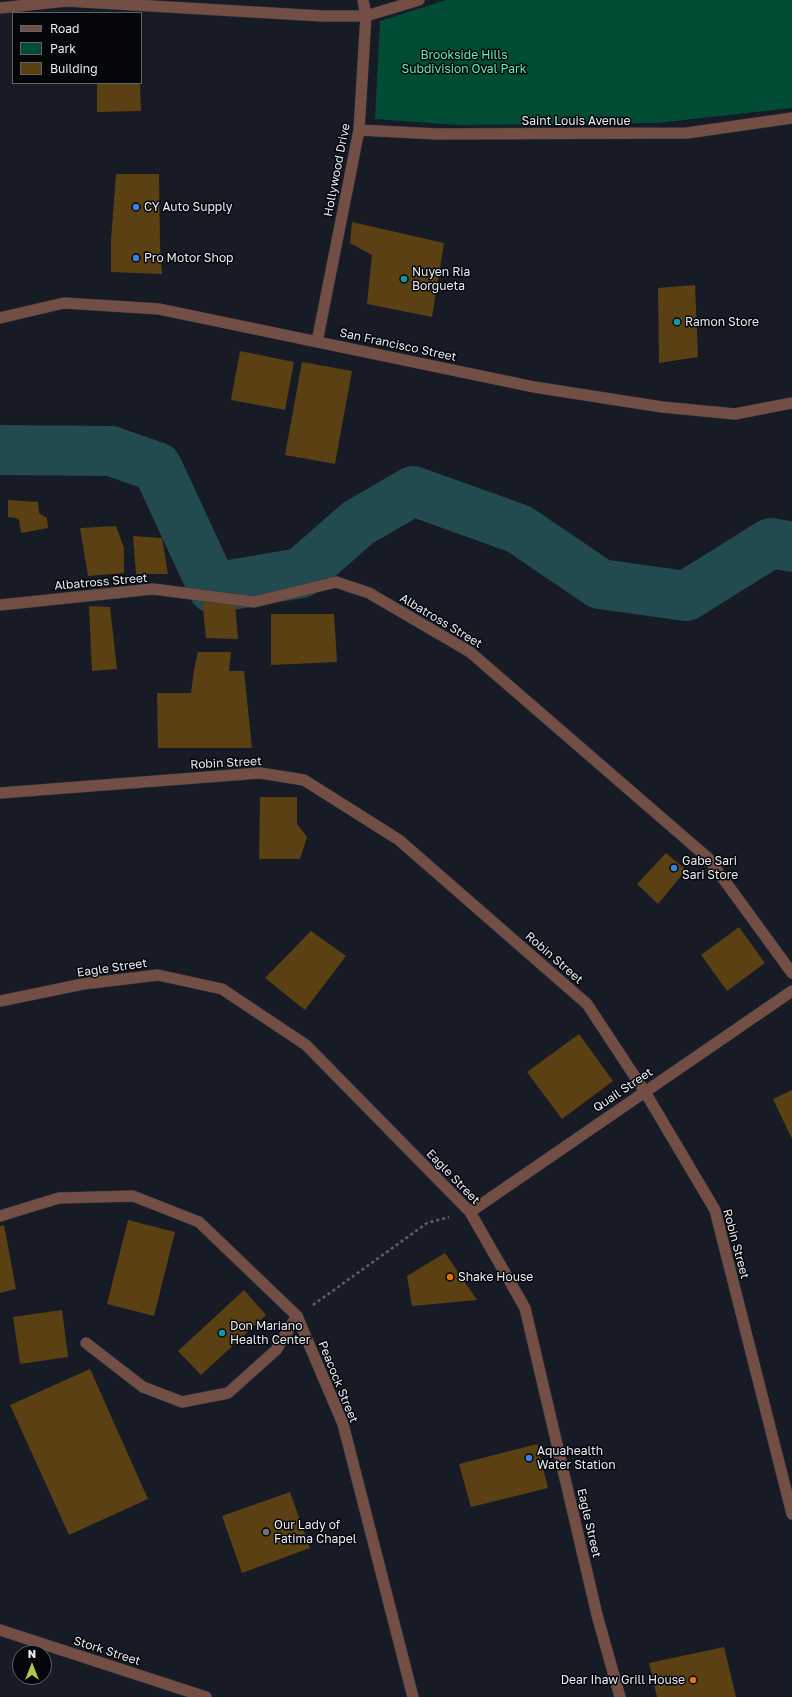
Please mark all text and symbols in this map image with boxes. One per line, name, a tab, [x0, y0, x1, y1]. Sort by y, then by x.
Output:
legend	[12, 12, 142, 84]
text: Road	[50, 21, 79, 36]
text: Park	[50, 41, 76, 56]
park label: Brookside Hills Subdivision Oval Park	[402, 48, 526, 76]
text: Building	[50, 61, 98, 76]
street label: Saint Louis Avenue	[522, 114, 630, 128]
street label: Hollywood Drive	[321, 122, 353, 218]
place label: CY Auto Supply	[144, 200, 233, 214]
marker: CY Auto Supply	[131, 202, 141, 212]
place label: Pro Motor Shop	[144, 251, 233, 265]
marker: Pro Motor Shop	[131, 253, 141, 263]
place label: Nuyen Ria Borgueta	[412, 265, 470, 293]
marker: Nuyen Ria Borgueta	[399, 274, 409, 284]
place label: Ramon Store	[685, 315, 759, 329]
marker: Ramon Store	[672, 317, 682, 327]
street label: San Francisco Street	[338, 326, 458, 364]
street label: Albatross Street	[54, 571, 148, 593]
street label: Albatross Street	[397, 591, 485, 651]
street label: Robin Street	[190, 754, 262, 772]
place label: Gabe Sari Sari Store	[682, 854, 738, 882]
marker: Gabe Sari Sari Store	[669, 863, 679, 873]
street label: Robin Street	[522, 929, 586, 987]
street label: Eagle Street	[76, 956, 148, 980]
street label: Quail Street	[591, 1065, 655, 1115]
street label: Eagle Street	[423, 1147, 483, 1207]
street label: Robin Street	[720, 1207, 752, 1281]
place label: Shake House	[458, 1270, 533, 1284]
marker: Shake House	[445, 1272, 455, 1282]
place label: Don Mariano Health Center	[230, 1319, 310, 1347]
marker: Don Mariano Health Center	[217, 1328, 227, 1338]
street label: Peacock Street	[315, 1339, 361, 1425]
place label: Aquahealth Water Station	[537, 1444, 616, 1472]
marker: Aquahealth Water Station	[524, 1453, 534, 1463]
street label: Eagle Street	[574, 1487, 604, 1559]
place label: Our Lady of Fatima Chapel	[274, 1518, 356, 1546]
marker: Our Lady of Fatima Chapel	[261, 1527, 271, 1537]
street label: Stork Street	[72, 1633, 142, 1669]
north arrow	[12, 1645, 52, 1685]
text: N	[28, 1647, 36, 1660]
place label: Dear Ihaw Grill House	[561, 1673, 685, 1687]
marker: Dear Ihaw Grill House	[688, 1675, 698, 1685]

